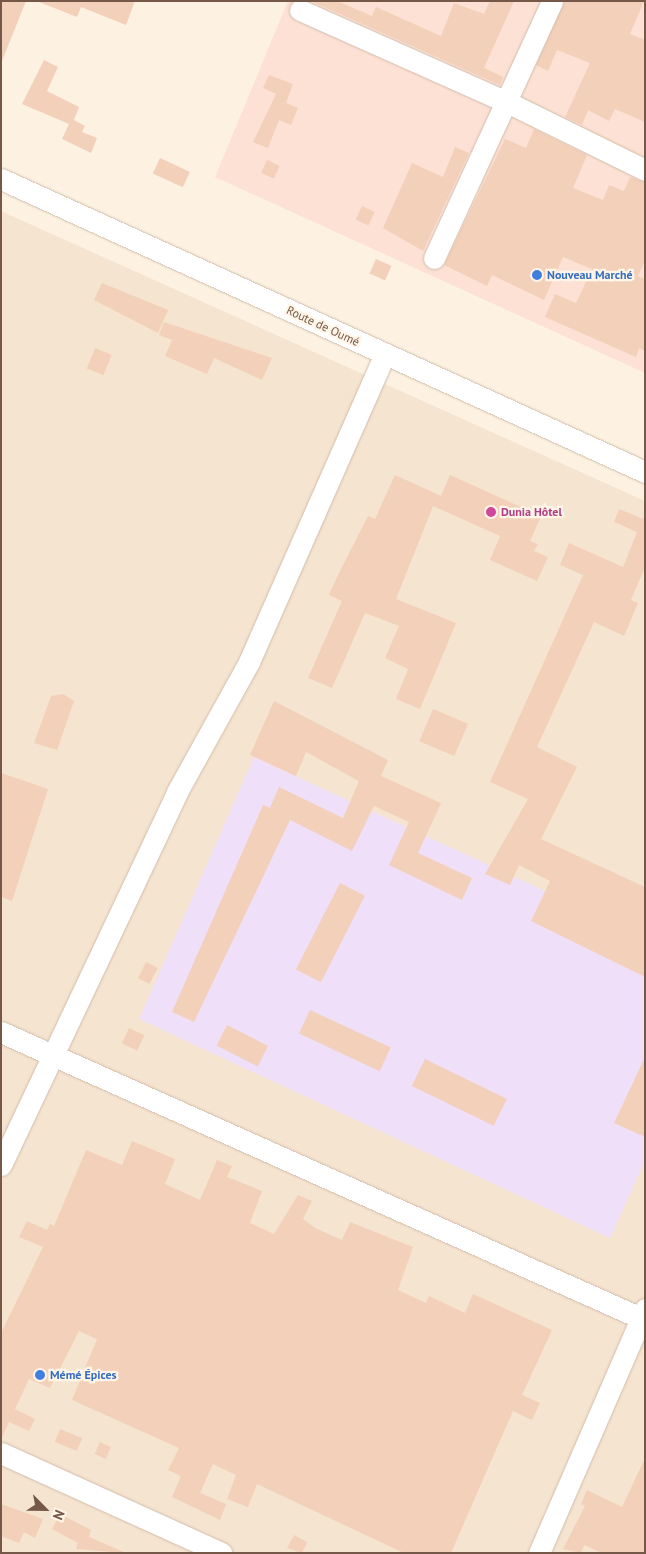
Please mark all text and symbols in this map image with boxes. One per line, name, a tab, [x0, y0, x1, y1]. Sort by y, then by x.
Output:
place label: Nouveau Marché	[547, 268, 633, 282]
marker: Nouveau Marché	[531, 269, 543, 281]
street label: Route de Oumé	[284, 303, 362, 349]
place label: Dunia Hôtel	[501, 505, 562, 519]
marker: Dunia Hôtel	[485, 506, 497, 518]
place label: Mémé Épices	[50, 1368, 117, 1382]
marker: Mémé Épices	[34, 1369, 46, 1381]
north arrow	[20, 1484, 70, 1534]
text: N	[49, 1507, 69, 1523]

